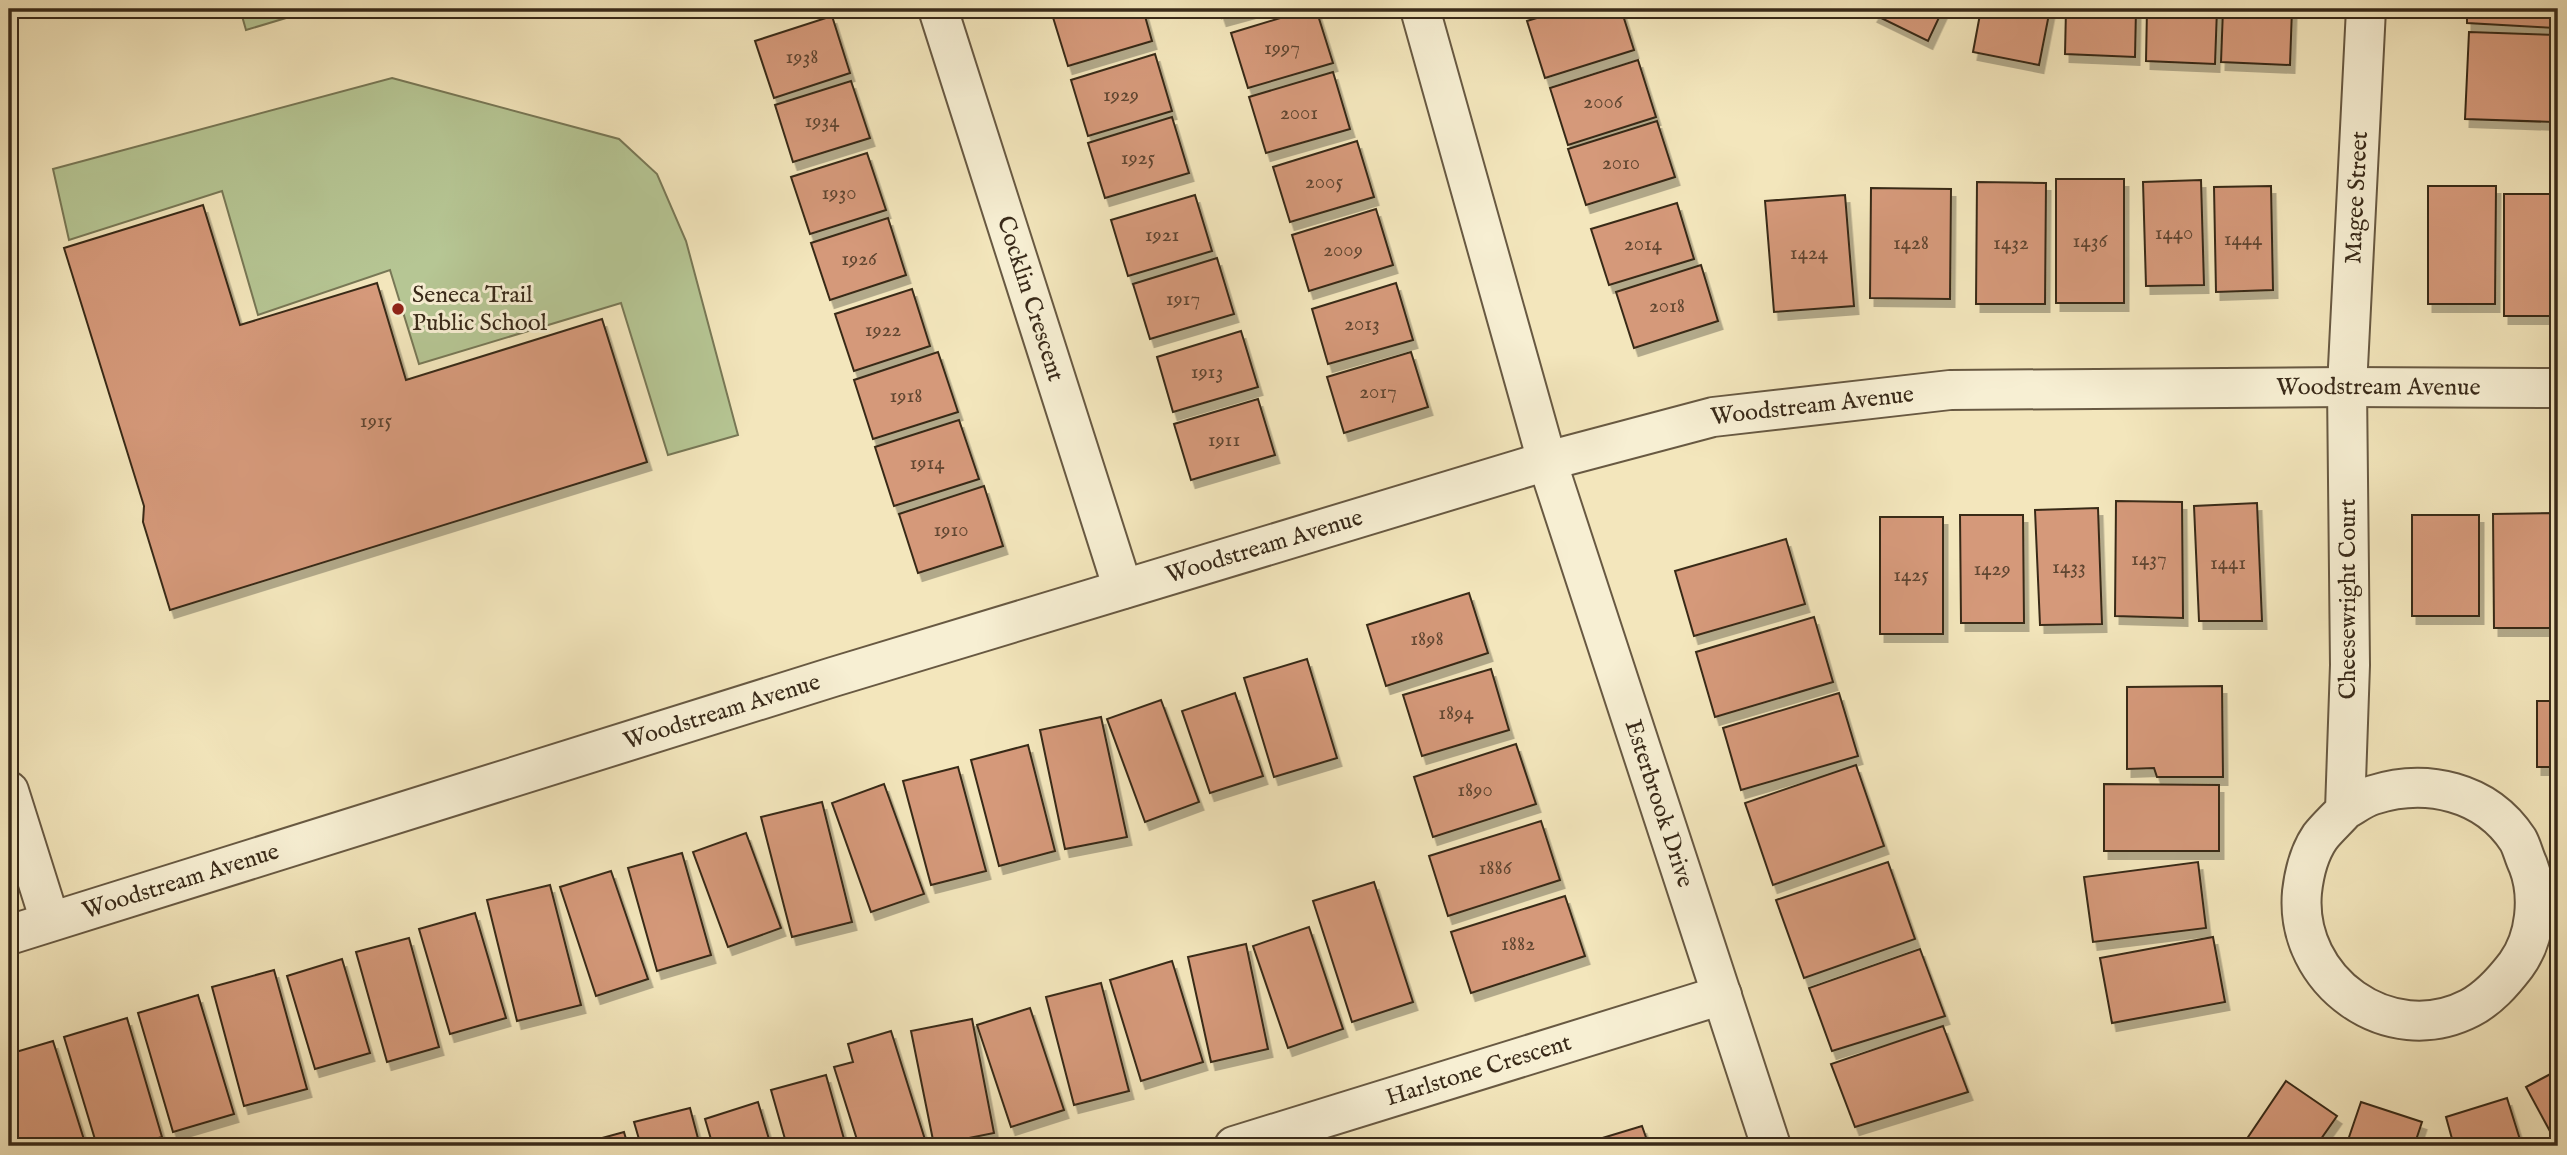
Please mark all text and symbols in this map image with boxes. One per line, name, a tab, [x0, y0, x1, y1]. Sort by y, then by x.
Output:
house number: 1997	[1264, 35, 1300, 62]
house number: 1938	[785, 44, 819, 71]
house number: 1929	[1103, 82, 1139, 109]
house number: 2006	[1583, 89, 1624, 116]
house number: 2001	[1280, 100, 1318, 127]
house number: 1934	[804, 108, 840, 135]
street label: Magee Street	[2338, 130, 2375, 265]
house number: 1925	[1121, 145, 1156, 172]
house number: 2010	[1602, 150, 1640, 177]
house number: 2005	[1305, 169, 1343, 196]
house number: 1930	[821, 180, 857, 207]
street label: Cocklin Crescent	[989, 212, 1071, 385]
house number: 1440	[2155, 220, 2193, 247]
house number: 1921	[1145, 222, 1179, 249]
house number: 1444	[2224, 226, 2263, 253]
house number: 1436	[2073, 228, 2109, 255]
house number: 1428	[1893, 230, 1929, 257]
house number: 1432	[1993, 230, 2029, 257]
house number: 2014	[1624, 231, 1663, 258]
house number: 2009	[1323, 237, 1363, 264]
house number: 1424	[1790, 240, 1829, 267]
house number: 1926	[841, 246, 878, 273]
place label: Seneca Trail Public School	[412, 280, 548, 339]
house number: 1917	[1166, 286, 1200, 313]
house number: 2018	[1649, 293, 1685, 320]
marker: Seneca Trail Public School	[390, 301, 406, 317]
house number: 2013	[1344, 311, 1380, 338]
house number: 1922	[865, 317, 901, 344]
house number: 1913	[1191, 359, 1223, 386]
street label: Woodstream Avenue	[2276, 371, 2481, 403]
house number: 2017	[1359, 379, 1397, 406]
street label: Woodstream Avenue	[1709, 379, 1915, 433]
house number: 1918	[890, 383, 922, 410]
house number: 1915	[360, 408, 393, 435]
house number: 1911	[1208, 427, 1240, 454]
house number: 1914	[909, 450, 945, 477]
street label: Cheesewright Court	[2333, 498, 2364, 700]
street label: Woodstream Avenue	[1162, 502, 1367, 591]
house number: 1910	[934, 517, 968, 544]
house number: 1437	[2131, 546, 2167, 573]
house number: 1441	[2210, 550, 2246, 577]
house number: 1433	[2052, 554, 2086, 581]
house number: 1429	[1973, 556, 2011, 583]
house number: 1425	[1893, 562, 1929, 589]
house number: 1898	[1410, 626, 1444, 653]
street label: Woodstream Avenue	[620, 666, 824, 757]
house number: 1894	[1438, 700, 1474, 727]
street label: Esterbrook Drive	[1617, 716, 1701, 891]
house number: 1890	[1457, 777, 1493, 804]
street label: Woodstream Avenue	[79, 836, 283, 927]
house number: 1886	[1478, 855, 1513, 882]
house number: 1882	[1501, 931, 1535, 958]
street label: Harlstone Crescent	[1382, 1027, 1575, 1114]

